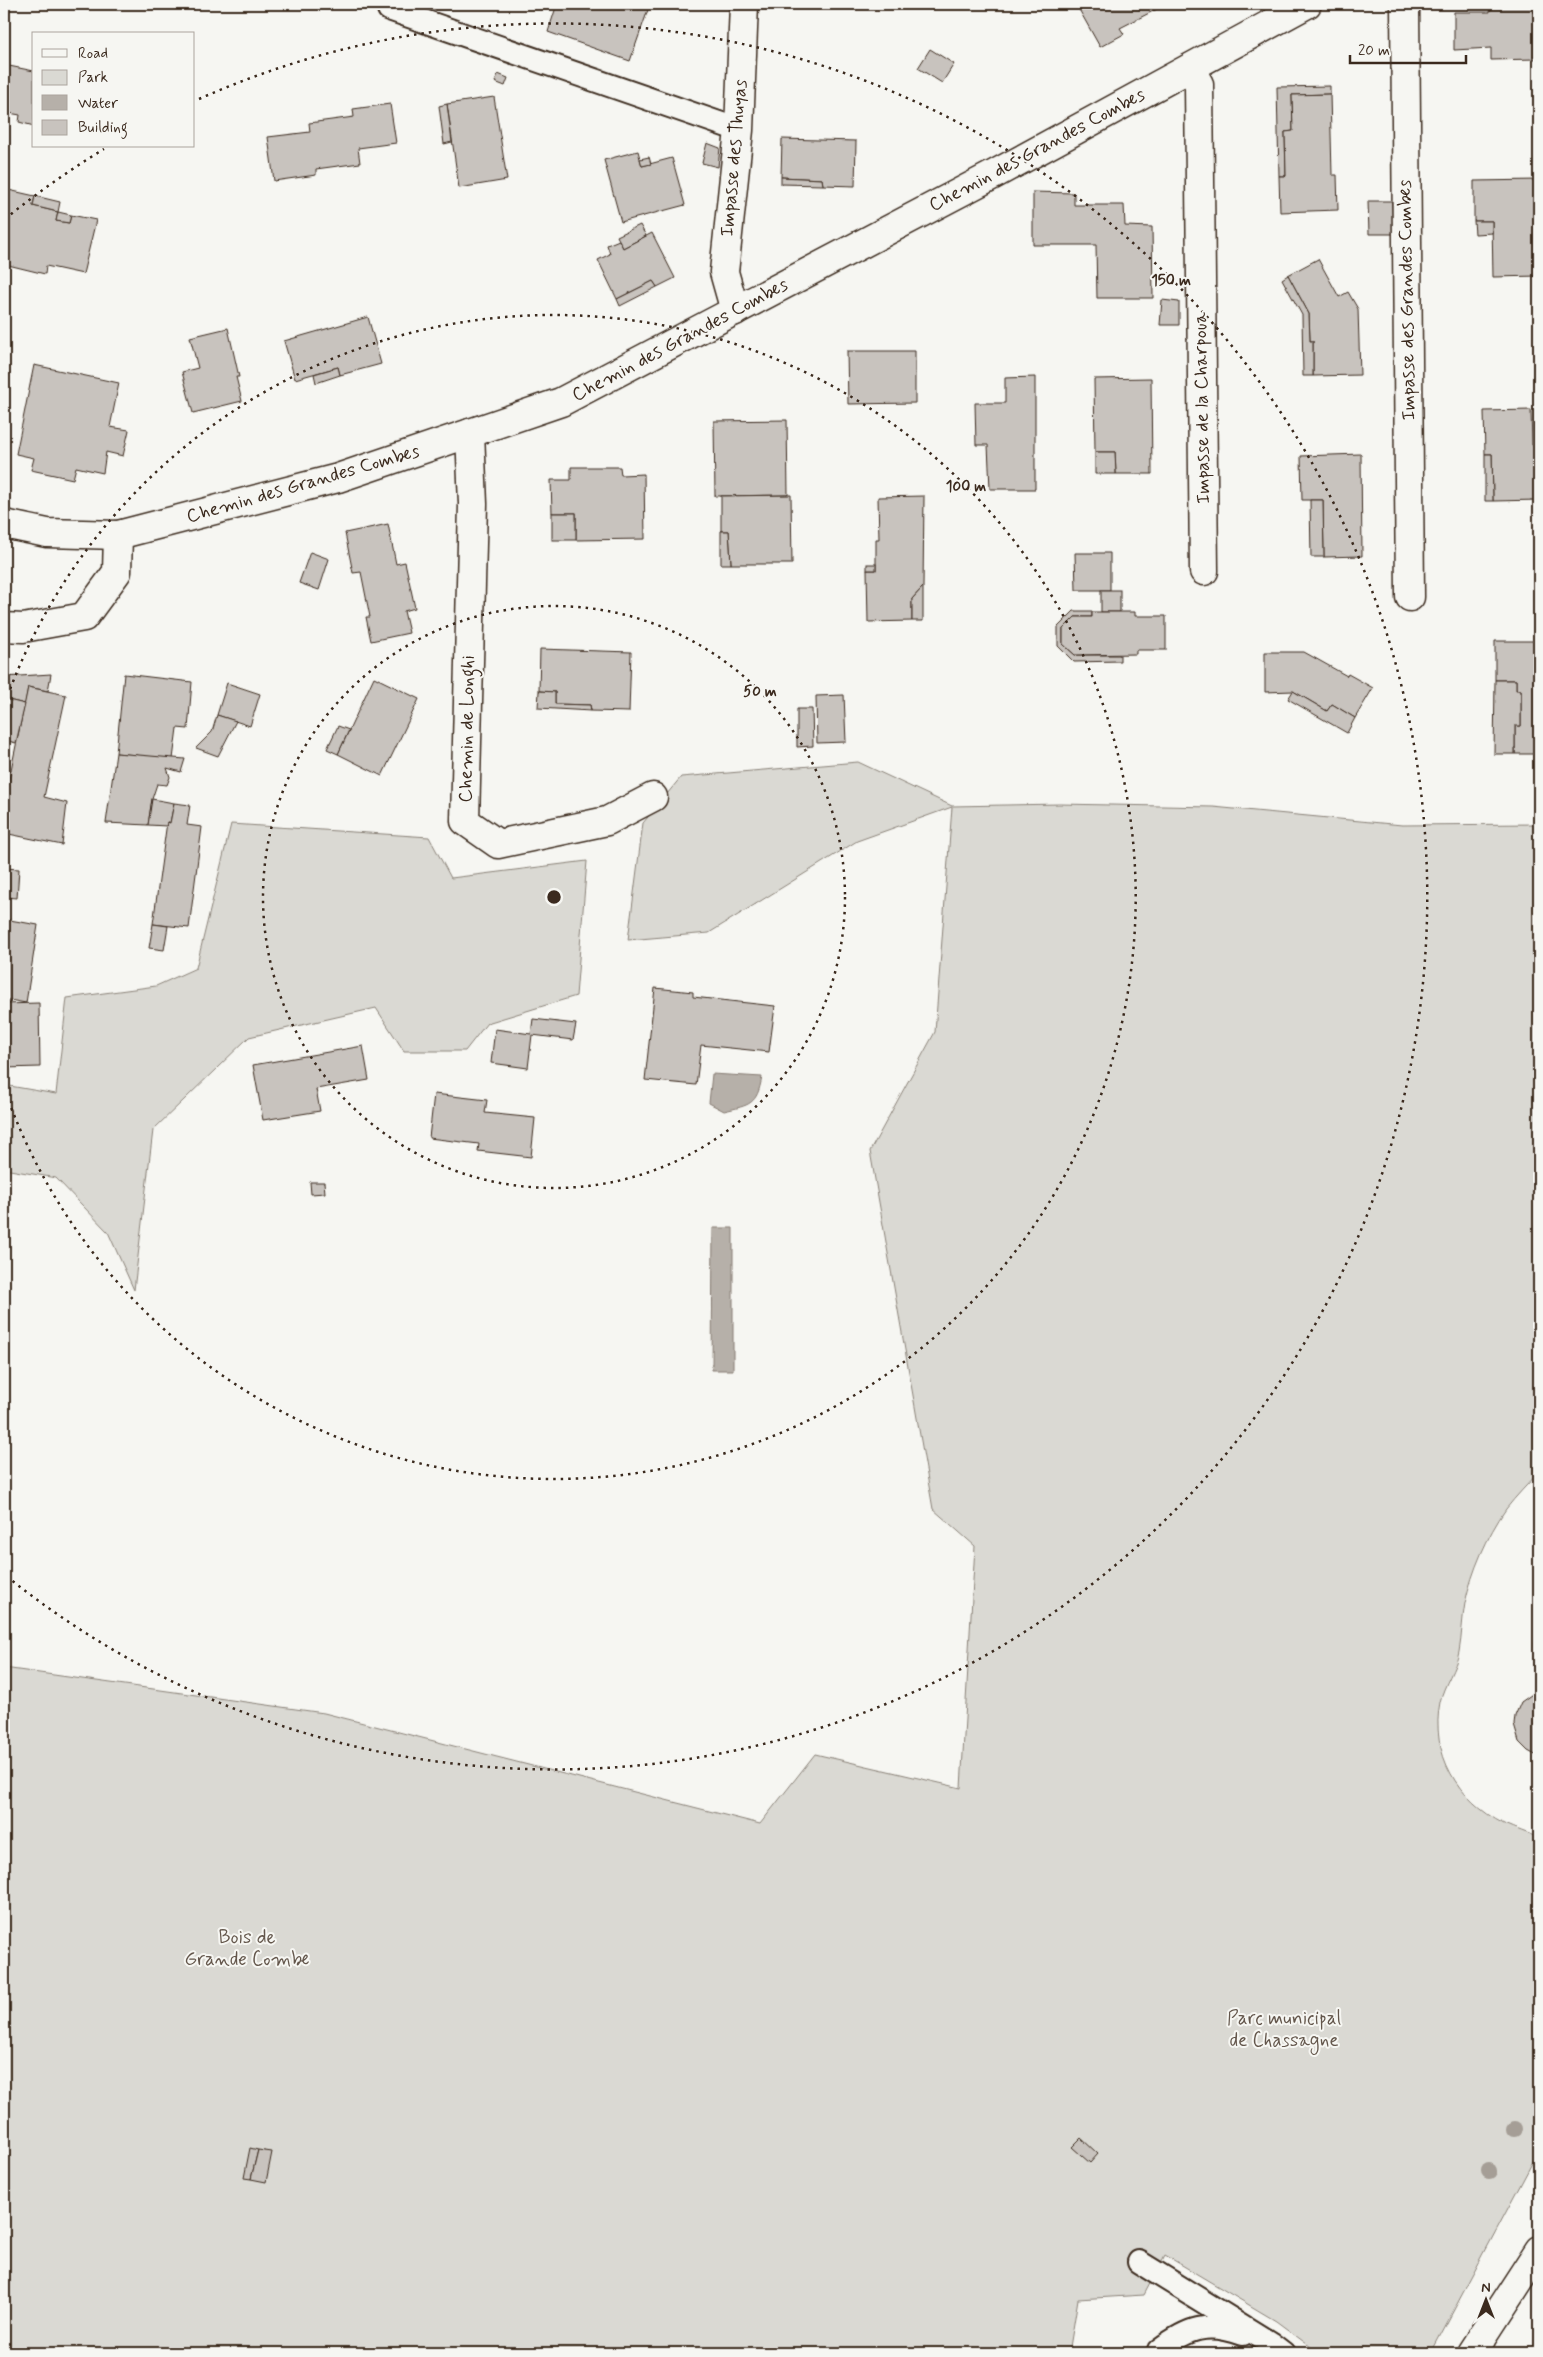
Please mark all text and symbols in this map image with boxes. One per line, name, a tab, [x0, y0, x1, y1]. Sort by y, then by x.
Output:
legend	[32, 32, 195, 148]
scale bar	[1350, 32, 1467, 64]
text: 20 m	[1358, 41, 1390, 61]
text: Road	[78, 44, 108, 64]
text: Park	[78, 68, 108, 88]
street label: Impasse des Thuyas	[715, 78, 753, 238]
street label: Chemin des Grandes Combes	[925, 82, 1150, 218]
text: Water	[78, 94, 118, 114]
text: Building	[78, 118, 128, 139]
street label: Impasse des Grandes Combes	[1392, 179, 1422, 421]
text: 150 m	[1151, 271, 1191, 291]
street label: Chemin des Grandes Combes	[568, 272, 793, 408]
street label: Impasse de la Charpoua	[1188, 311, 1216, 504]
street label: Chemin des Grandes Combes	[184, 439, 423, 529]
text: 100 m	[946, 477, 986, 497]
street label: Chemin de Longhi	[453, 655, 484, 803]
text: 50 m	[743, 682, 777, 702]
centre of rings	[545, 888, 563, 906]
park label: Bois de Grande Combe	[185, 1925, 309, 1972]
park label: Parc municipal de Chassagne	[1227, 2006, 1341, 2055]
north arrow	[1460, 2274, 1510, 2324]
text: N	[1481, 2279, 1491, 2297]

